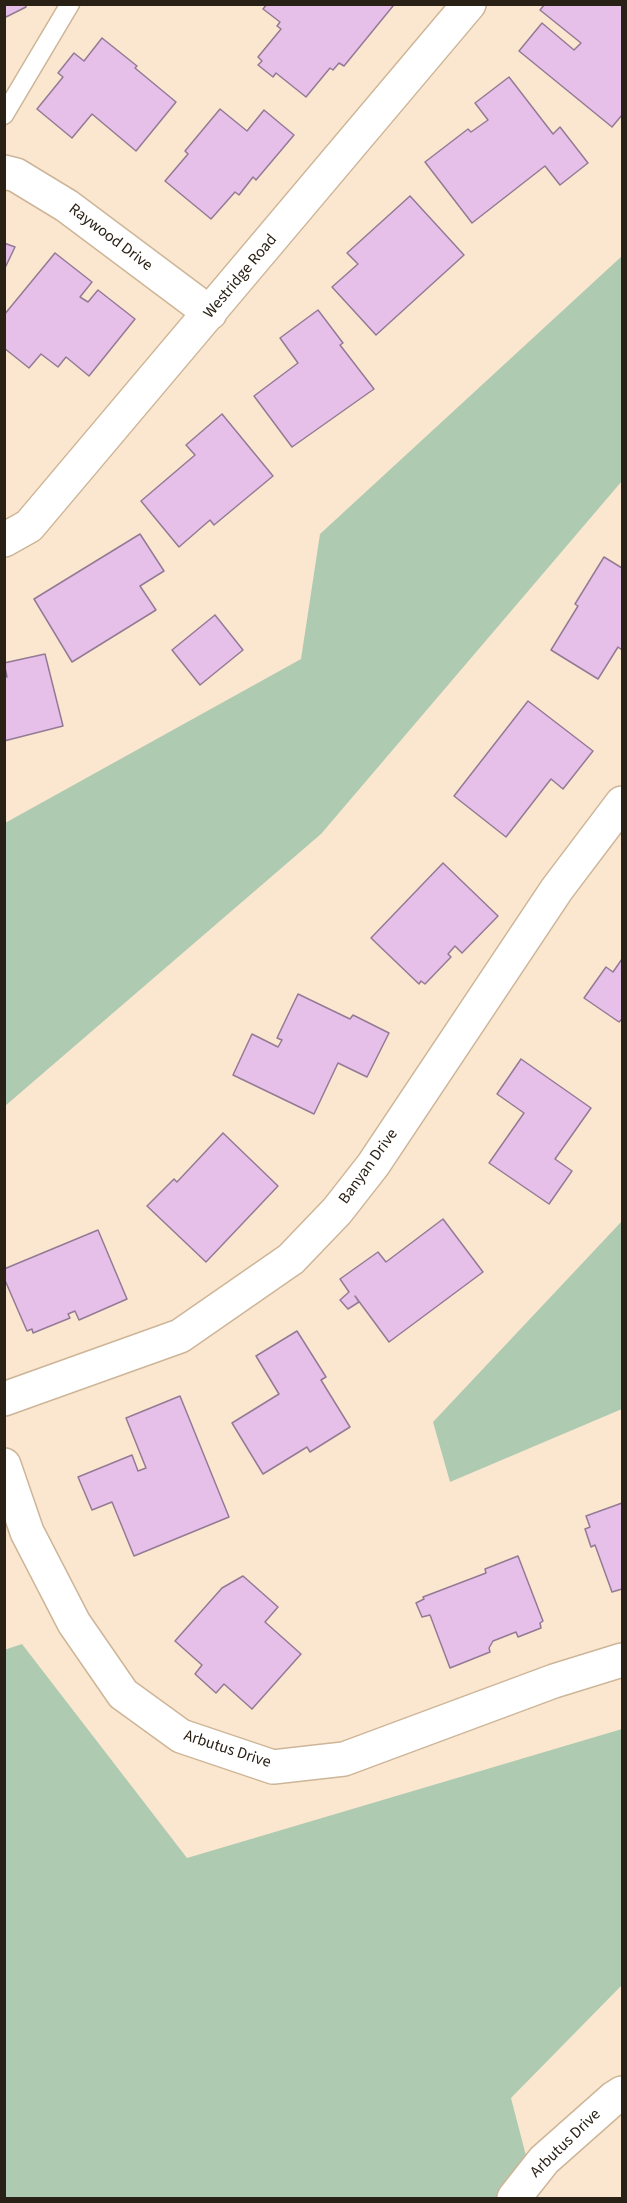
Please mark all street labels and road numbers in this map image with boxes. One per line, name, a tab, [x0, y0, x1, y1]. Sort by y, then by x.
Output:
street label: Raywood Drive	[64, 200, 156, 276]
street label: Westridge Road	[200, 231, 282, 323]
street label: Banyan Drive	[335, 1126, 403, 1208]
street label: Arbutus Drive	[181, 1727, 273, 1773]
street label: Arbutus Drive	[527, 2106, 605, 2182]

